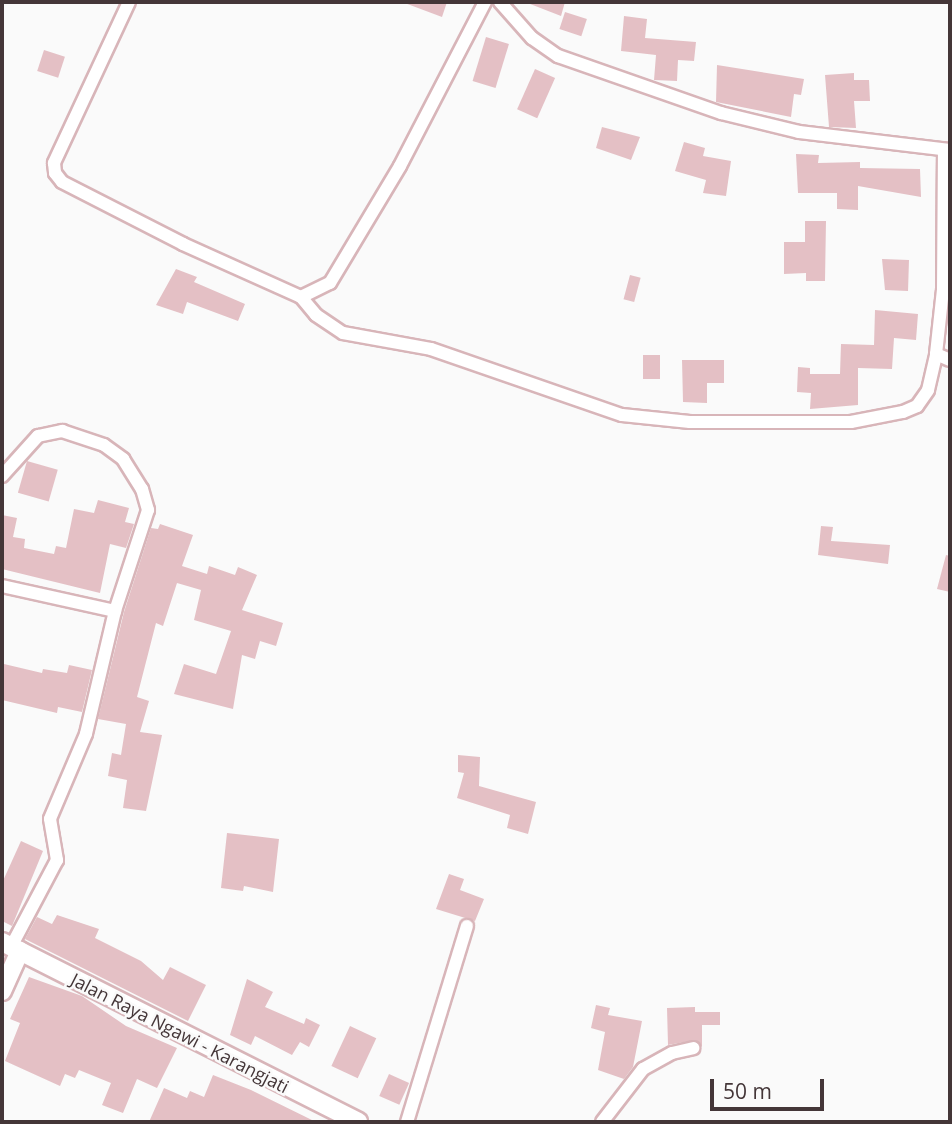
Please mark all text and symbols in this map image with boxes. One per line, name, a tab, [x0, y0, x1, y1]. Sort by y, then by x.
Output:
street label: Jalan Raya Ngawi - Karangjati	[67, 969, 293, 1097]
scale bar	[714, 1064, 828, 1108]
text: 50 m	[723, 1077, 772, 1105]

